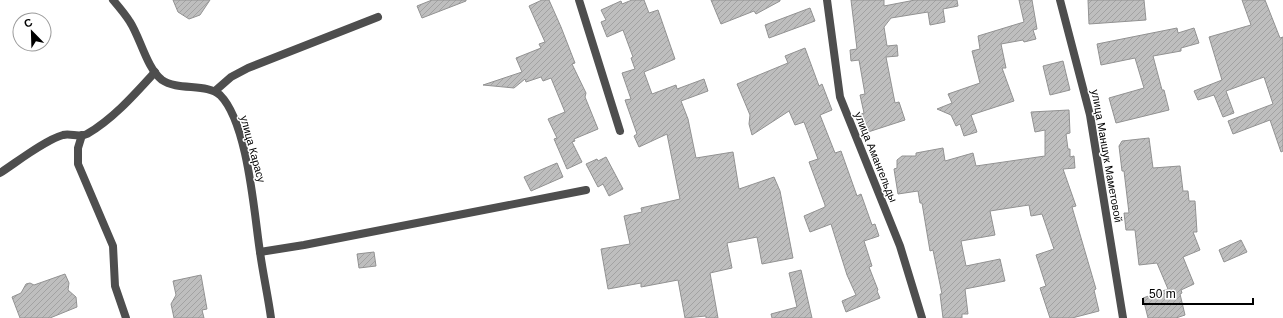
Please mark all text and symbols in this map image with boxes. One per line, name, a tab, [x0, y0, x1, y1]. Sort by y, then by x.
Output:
north arrow	[12, 12, 52, 52]
text: С	[22, 16, 34, 30]
street label: улица Маншук Маметовой	[1089, 89, 1125, 223]
street label: улица Амангельды	[852, 110, 900, 204]
street label: улица Карасу	[238, 114, 268, 184]
scale bar	[1143, 280, 1253, 306]
text: 50 m	[1149, 287, 1176, 301]

